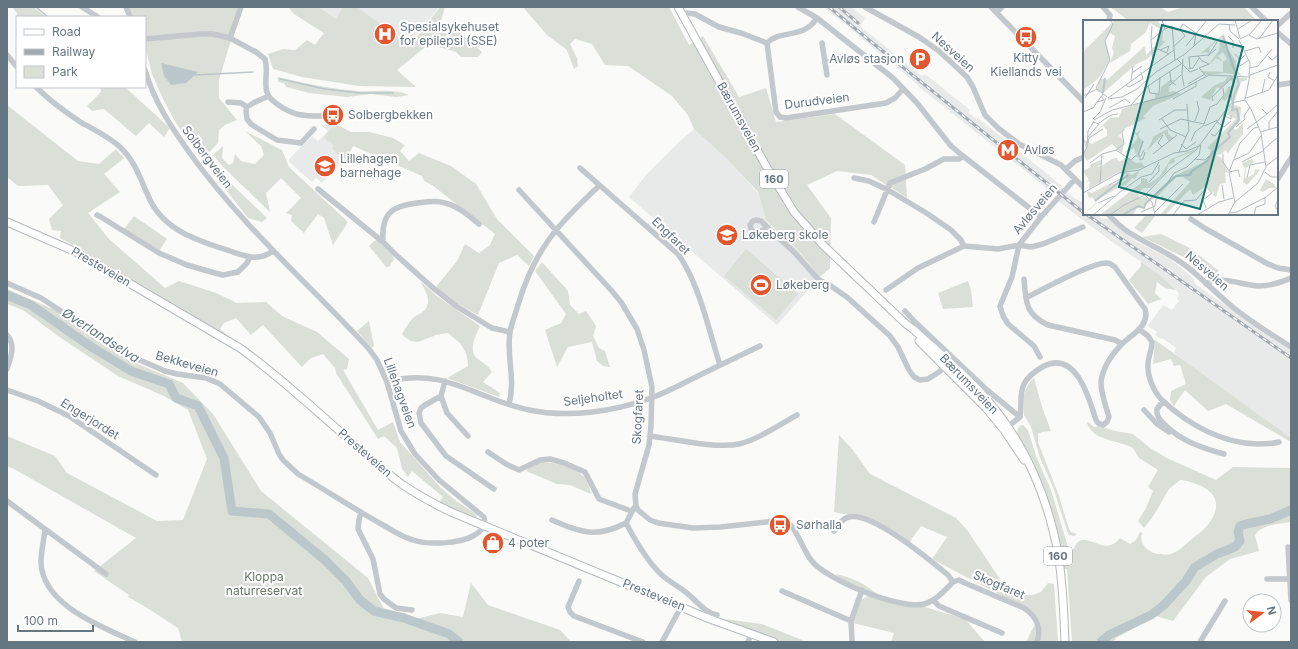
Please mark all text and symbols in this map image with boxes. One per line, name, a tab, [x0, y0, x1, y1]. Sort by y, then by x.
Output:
legend	[16, 16, 146, 88]
place label: Spesialsykehuset for epilepsi (SSE)	[400, 19, 499, 48]
inset map	[1083, 20, 1278, 215]
hospital icon: Spesialsykehuset for epilepsi (SSE)	[372, 21, 398, 47]
text: Road	[52, 24, 81, 39]
bus stop icon: Kitty Kiellands vei	[1013, 24, 1039, 50]
street label: Nesveien	[929, 28, 978, 75]
text: Railway	[52, 44, 96, 59]
parking icon: Avløs stasjon	[907, 46, 933, 72]
place label: Kitty Kiellands vei	[990, 50, 1062, 79]
place label: Avløs stasjon	[829, 51, 904, 66]
text: Park	[52, 64, 78, 79]
street label: Bærumsveien	[714, 79, 765, 154]
street label: Durudveien	[784, 89, 850, 112]
bus stop icon: Solbergbekken	[320, 102, 346, 128]
place label: Solbergbekken	[348, 107, 433, 122]
street label: Solbergveien	[179, 123, 236, 191]
metro station icon: Avløs	[995, 137, 1021, 163]
place label: Avløs	[1024, 142, 1055, 157]
place label: Lillehagen barnehage	[340, 151, 401, 180]
school or university icon: Lillehagen barnehage	[312, 153, 338, 179]
road number: 160	[760, 170, 788, 188]
street label: Avløsveien	[1009, 180, 1060, 237]
street label: Engfaret	[649, 214, 694, 258]
school or university icon: Løkeberg skole	[714, 222, 740, 248]
place label: Løkeberg skole	[742, 227, 828, 242]
street label: Presteveien	[69, 243, 134, 290]
street label: Nesveien	[1182, 248, 1232, 294]
sports icon: Løkeberg	[748, 272, 774, 298]
place label: Løkeberg	[776, 277, 829, 292]
water label: Øverlandselva	[59, 304, 143, 366]
street label: Bekkeveien	[154, 347, 220, 380]
street label: Bærumsveien	[937, 350, 1002, 417]
street label: Lillehagveien	[381, 355, 420, 430]
street label: Seljeholtet	[562, 386, 624, 409]
street label: Skogfaret	[629, 389, 646, 445]
street label: Engerjordet	[58, 395, 122, 442]
street label: Presteveien	[335, 425, 395, 480]
bus stop icon: Sørhalla	[767, 512, 793, 538]
place label: Sørhalla	[796, 517, 842, 532]
shop icon: 4 poter	[480, 530, 506, 556]
place label: 4 poter	[508, 535, 549, 550]
road number: 160	[1044, 547, 1072, 565]
street label: Skogfaret	[971, 567, 1027, 602]
park label: Kloppa naturreservat	[226, 569, 302, 598]
street label: Presteveien	[621, 575, 688, 614]
north arrow	[1242, 593, 1282, 633]
text: N	[1264, 605, 1280, 616]
scale bar	[18, 607, 93, 633]
text: 100 m	[24, 613, 58, 628]

